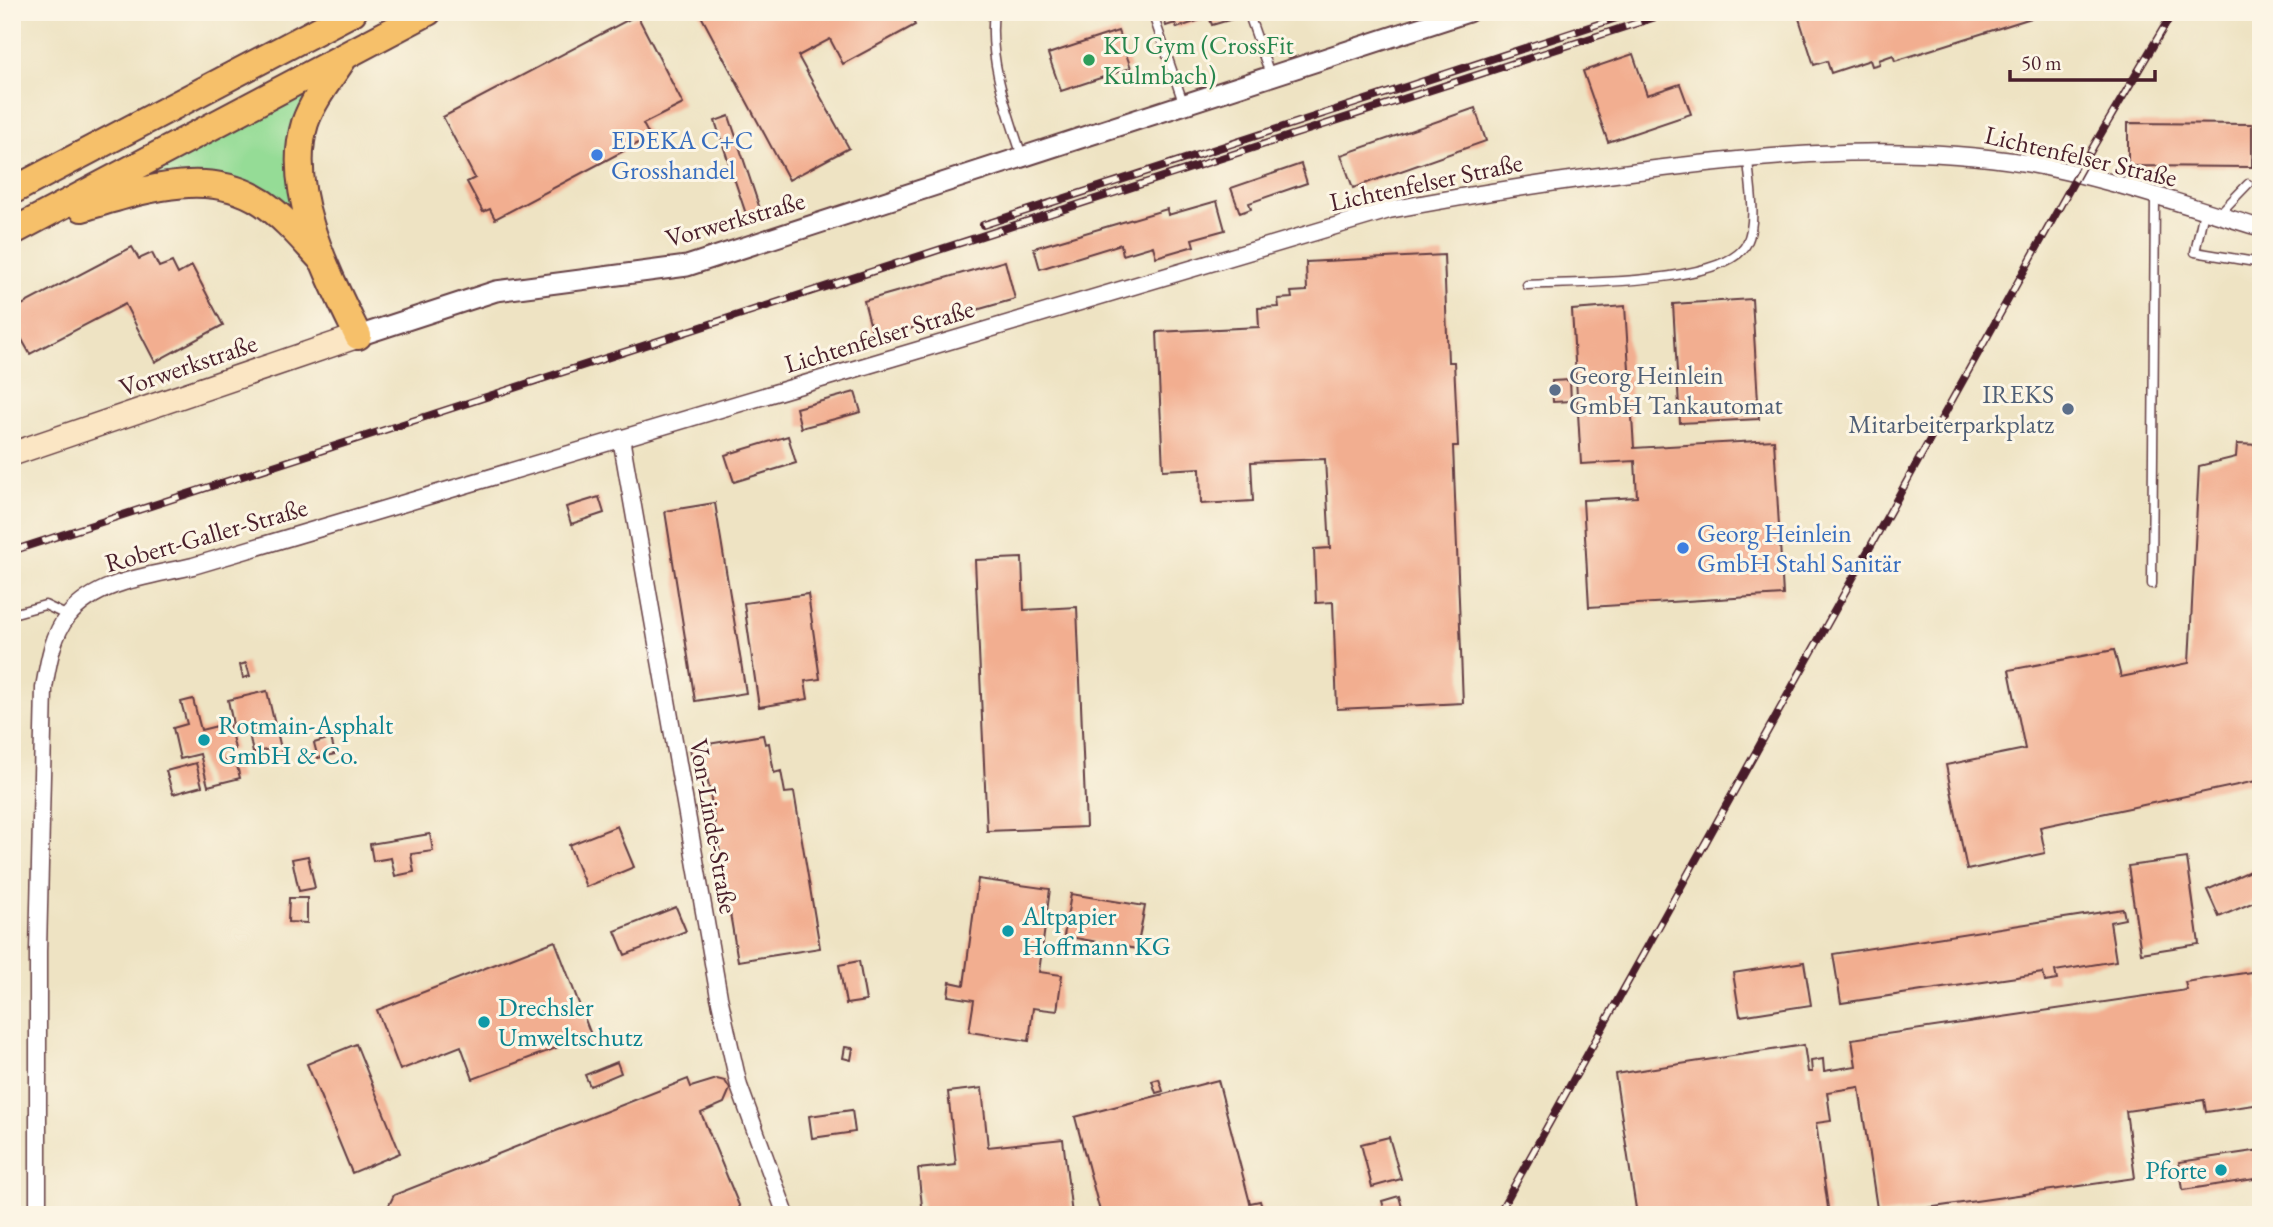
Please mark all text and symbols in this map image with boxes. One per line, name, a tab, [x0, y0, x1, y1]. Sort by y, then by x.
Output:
place label: KU Gym (CrossFit Kulmbach)	[1103, 28, 1294, 92]
scale bar	[2010, 38, 2156, 82]
text: 50 m	[2021, 49, 2062, 76]
marker: KU Gym (CrossFit Kulmbach)	[1081, 52, 1097, 68]
street label: Lichtenfelser Straße	[1981, 117, 2181, 195]
place label: EDEKA C+C Grosshandel	[611, 123, 753, 187]
street label: Lichtenfelser Straße	[1326, 145, 1526, 219]
marker: EDEKA C+C Grosshandel	[589, 147, 605, 163]
street label: Vorwerkstraße	[661, 183, 809, 255]
street label: Lichtenfelser Straße	[780, 291, 978, 381]
street label: Vorwerkstraße	[115, 326, 261, 404]
place label: Georg Heinlein GmbH Tankautomat	[1569, 358, 1783, 422]
place label: IREKS Mitarbeiterparkplatz	[1848, 377, 2054, 441]
marker: Georg Heinlein GmbH Tankautomat	[1547, 382, 1563, 398]
marker: IREKS Mitarbeiterparkplatz	[2060, 401, 2076, 417]
street label: Robert-Galler-Straße	[101, 490, 311, 580]
place label: Georg Heinlein GmbH Stahl Sanitär	[1697, 516, 1901, 580]
marker: Georg Heinlein GmbH Stahl Sanitär	[1675, 540, 1691, 556]
place label: Rotmain-Asphalt GmbH & Co.	[218, 708, 393, 772]
marker: Rotmain-Asphalt GmbH & Co.	[196, 732, 212, 748]
street label: Von-Linde-Straße	[682, 736, 746, 916]
place label: Altpapier Hoffmann KG	[1021, 899, 1171, 963]
marker: Altpapier Hoffmann KG	[1000, 923, 1016, 939]
place label: Drechsler Umweltschutz	[498, 990, 643, 1054]
marker: Drechsler Umweltschutz	[476, 1014, 492, 1030]
place label: Pforte	[2145, 1153, 2207, 1187]
marker: Pforte	[2213, 1162, 2229, 1178]

